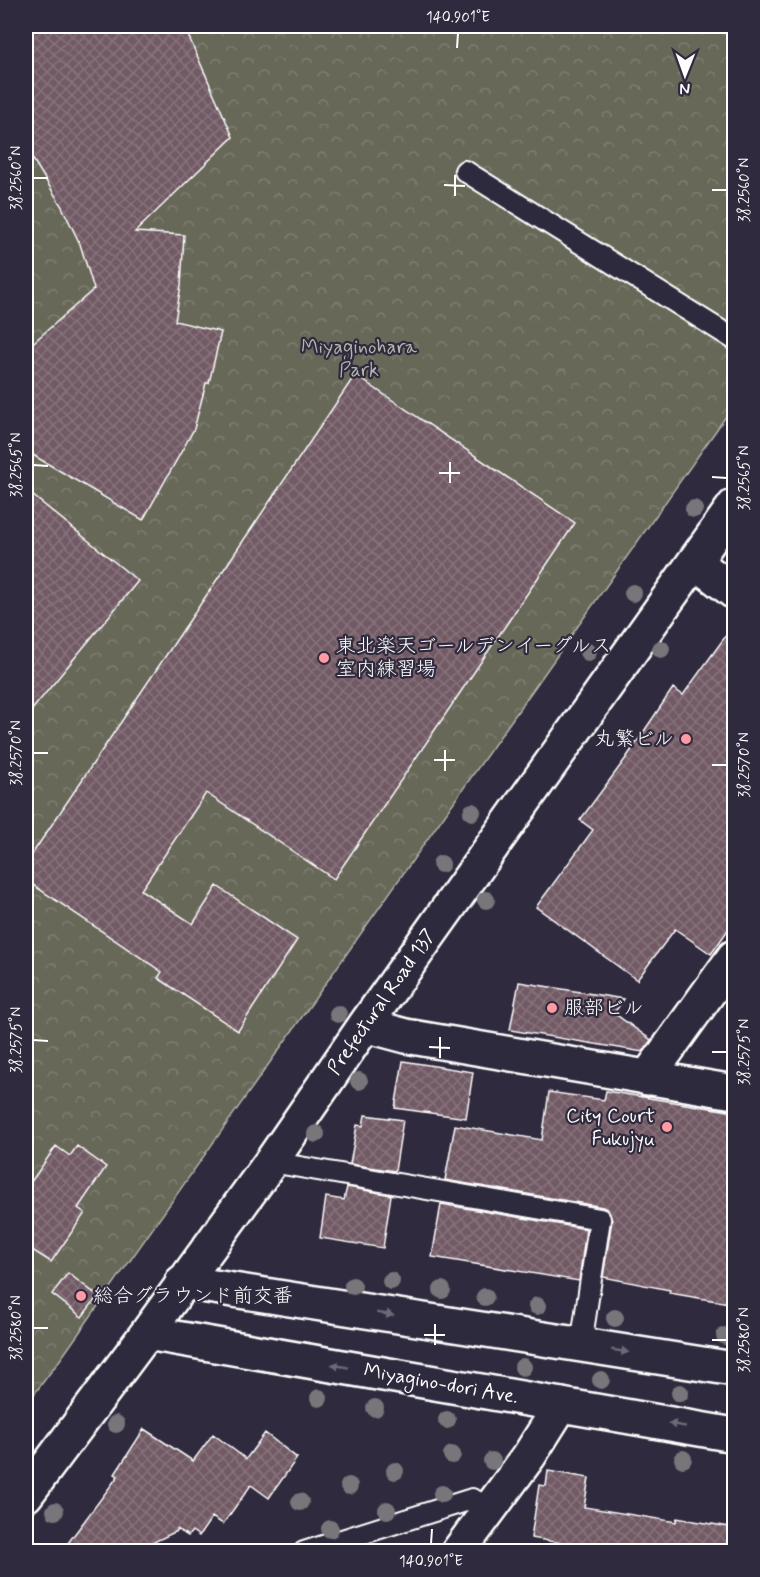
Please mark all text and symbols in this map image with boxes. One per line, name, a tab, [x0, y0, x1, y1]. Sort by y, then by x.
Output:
text: 140.901°E	[426, 8, 490, 28]
north arrow	[655, 45, 715, 105]
text: N	[679, 78, 690, 99]
text: 38.2560°N	[7, 146, 27, 210]
text: 38.2560°N	[735, 158, 755, 222]
park label: Miyaginohara Park	[301, 334, 418, 384]
text: 38.2565°N	[7, 432, 27, 498]
text: 38.2565°N	[735, 445, 755, 511]
place label: 東北楽天ゴールデンイーグルス 室内練習場	[336, 633, 611, 683]
marker: 東北楽天ゴールデンイーグルス 室内練習場	[317, 651, 331, 665]
text: 38.2570°N	[7, 720, 27, 786]
place label: 丸繁ビル	[594, 726, 674, 753]
marker: 丸繁ビル	[679, 732, 693, 746]
text: 38.2570°N	[735, 732, 755, 798]
street label: Prefectural Road 137	[321, 924, 443, 1080]
place label: 服部ビル	[564, 995, 644, 1022]
marker: 服部ビル	[545, 1001, 559, 1015]
text: 38.2575°N	[7, 1007, 27, 1073]
text: 38.2575°N	[735, 1019, 755, 1085]
place label: City Court Fukujyu	[566, 1103, 655, 1153]
marker: City Court Fukujyu	[660, 1120, 674, 1134]
place label: 総合グラウンド前交番	[93, 1283, 293, 1310]
marker: 総合グラウンド前交番	[74, 1289, 88, 1303]
text: 38.2580°N	[7, 1295, 27, 1361]
text: 38.2580°N	[735, 1307, 755, 1373]
one-way arrow	[376, 1310, 395, 1319]
one-way arrow	[610, 1347, 629, 1356]
street label: Miyagino-dori Ave.	[361, 1357, 520, 1412]
one-way arrow	[330, 1361, 349, 1370]
one-way arrow	[667, 1420, 686, 1429]
text: 140.901°E	[399, 1552, 463, 1572]

